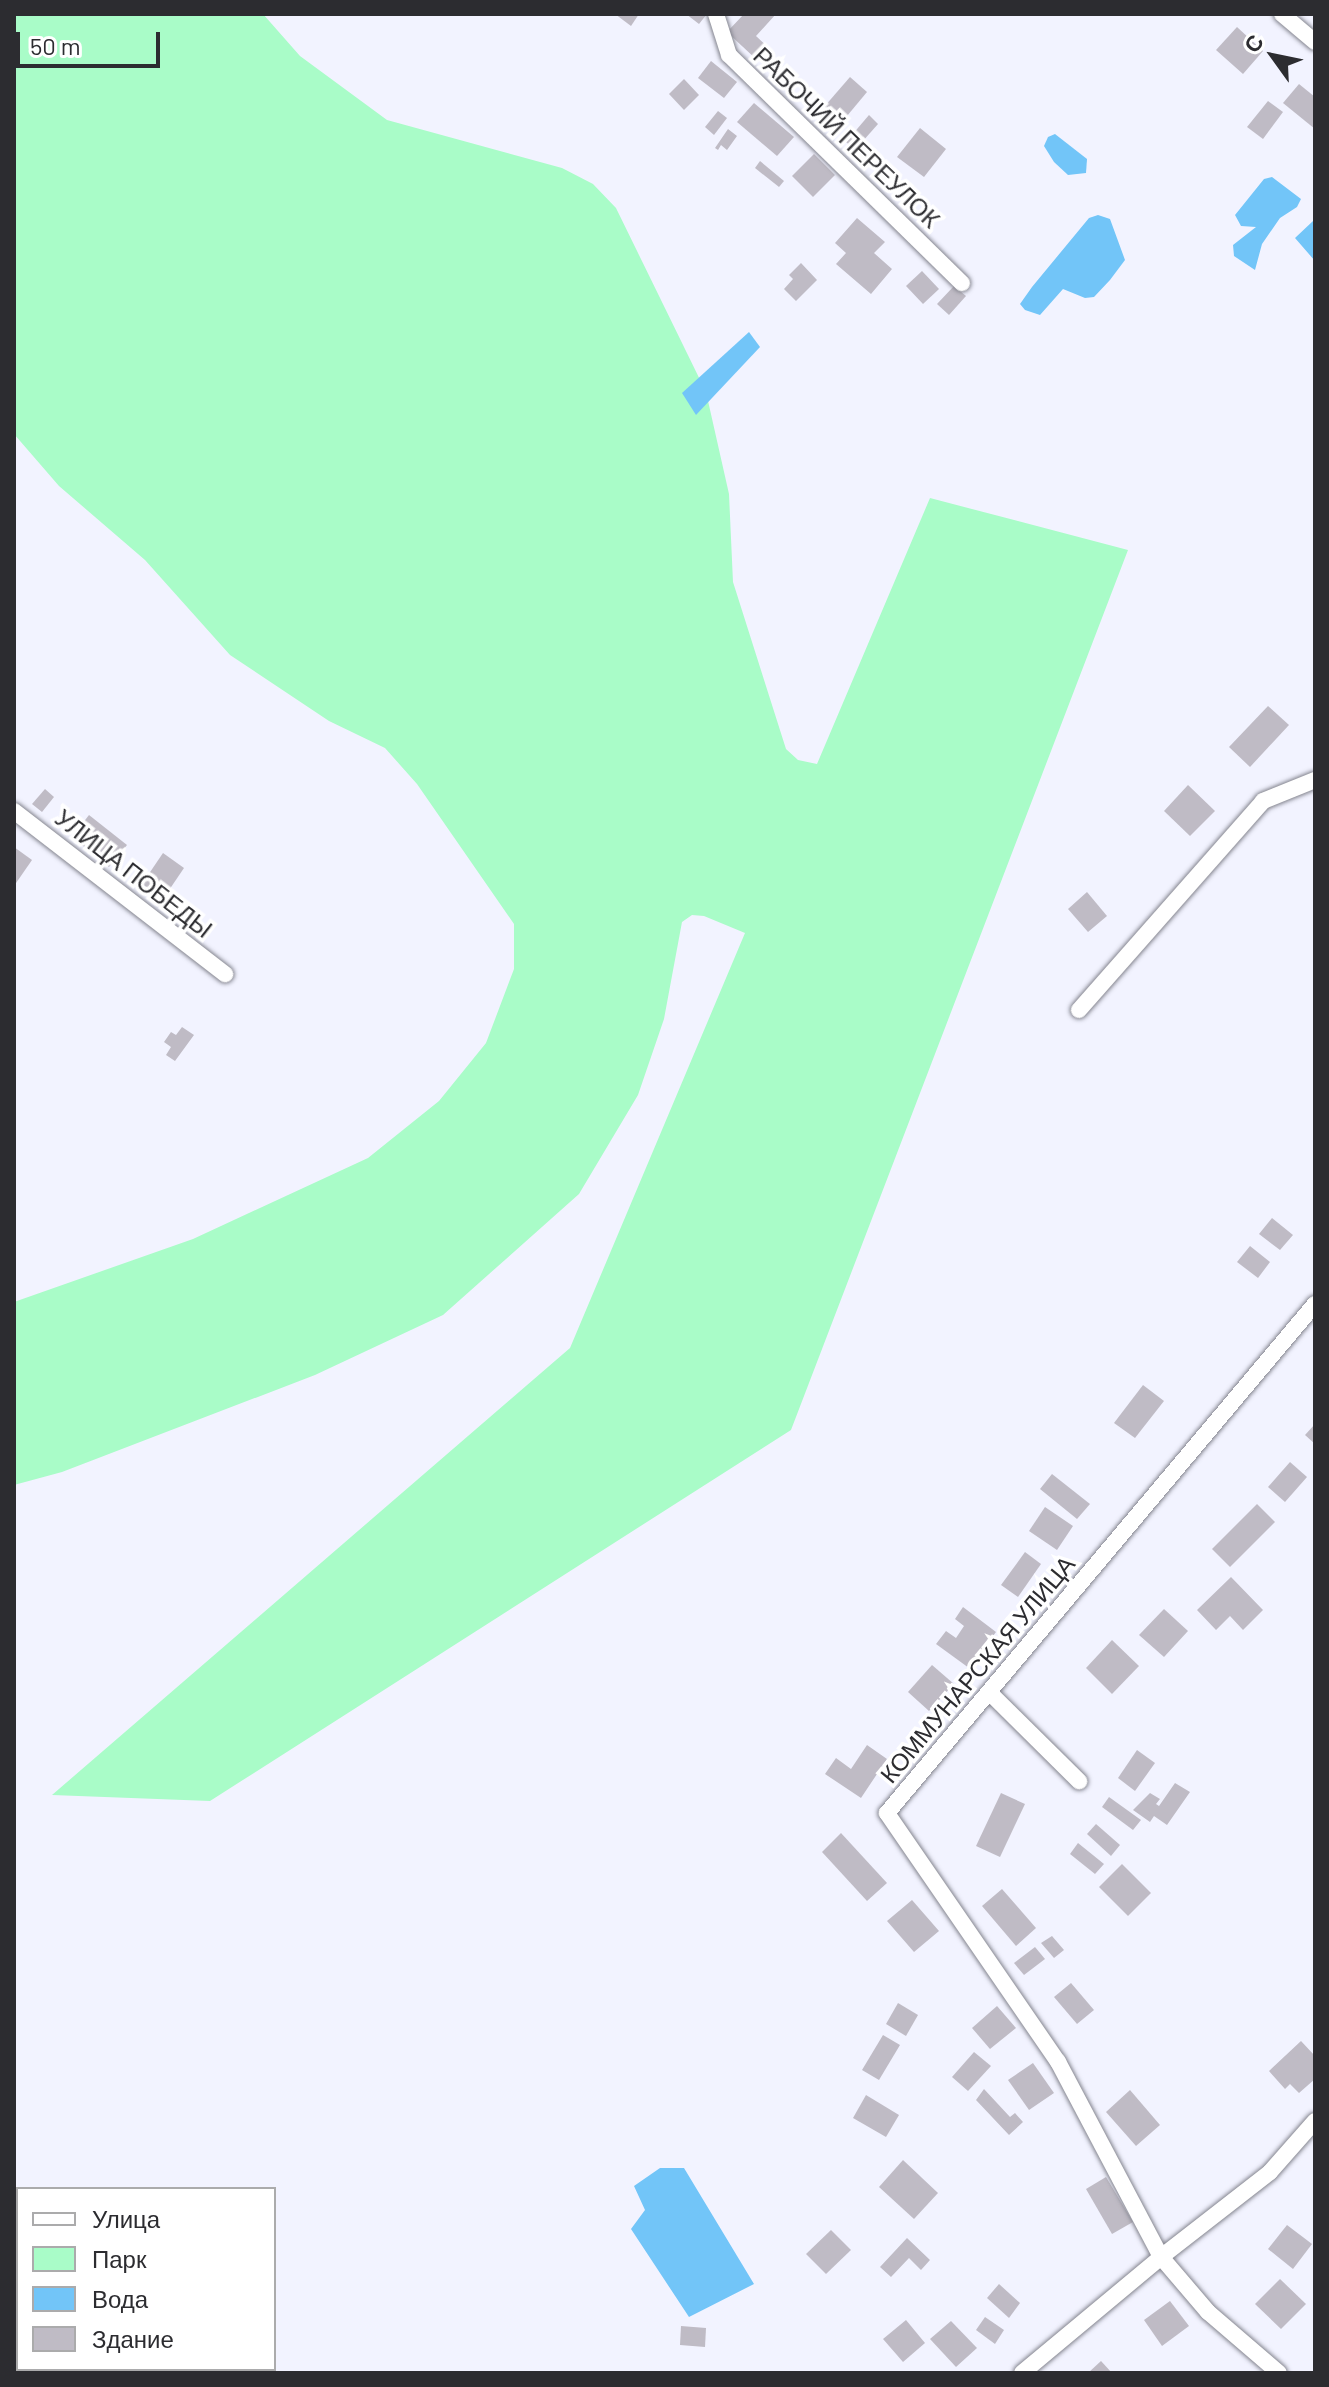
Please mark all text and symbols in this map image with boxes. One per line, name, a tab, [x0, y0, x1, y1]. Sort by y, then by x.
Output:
scale bar	[20, 16, 164, 66]
north arrow	[1233, 16, 1313, 96]
text: С	[1238, 29, 1268, 57]
text: 50 m	[30, 31, 81, 60]
street label: РАБОЧИЙ ПЕРЕУЛОК	[748, 41, 946, 233]
street label: УЛИЦА ПОБЕДЫ	[50, 803, 218, 943]
street label: КОММУНАРСКАЯ УЛИЦА	[874, 1550, 1080, 1788]
legend	[16, 2187, 276, 2371]
text: Улица	[92, 2204, 160, 2233]
text: Парк	[92, 2244, 146, 2273]
text: Вода	[92, 2284, 148, 2313]
text: Здание	[92, 2324, 174, 2353]

